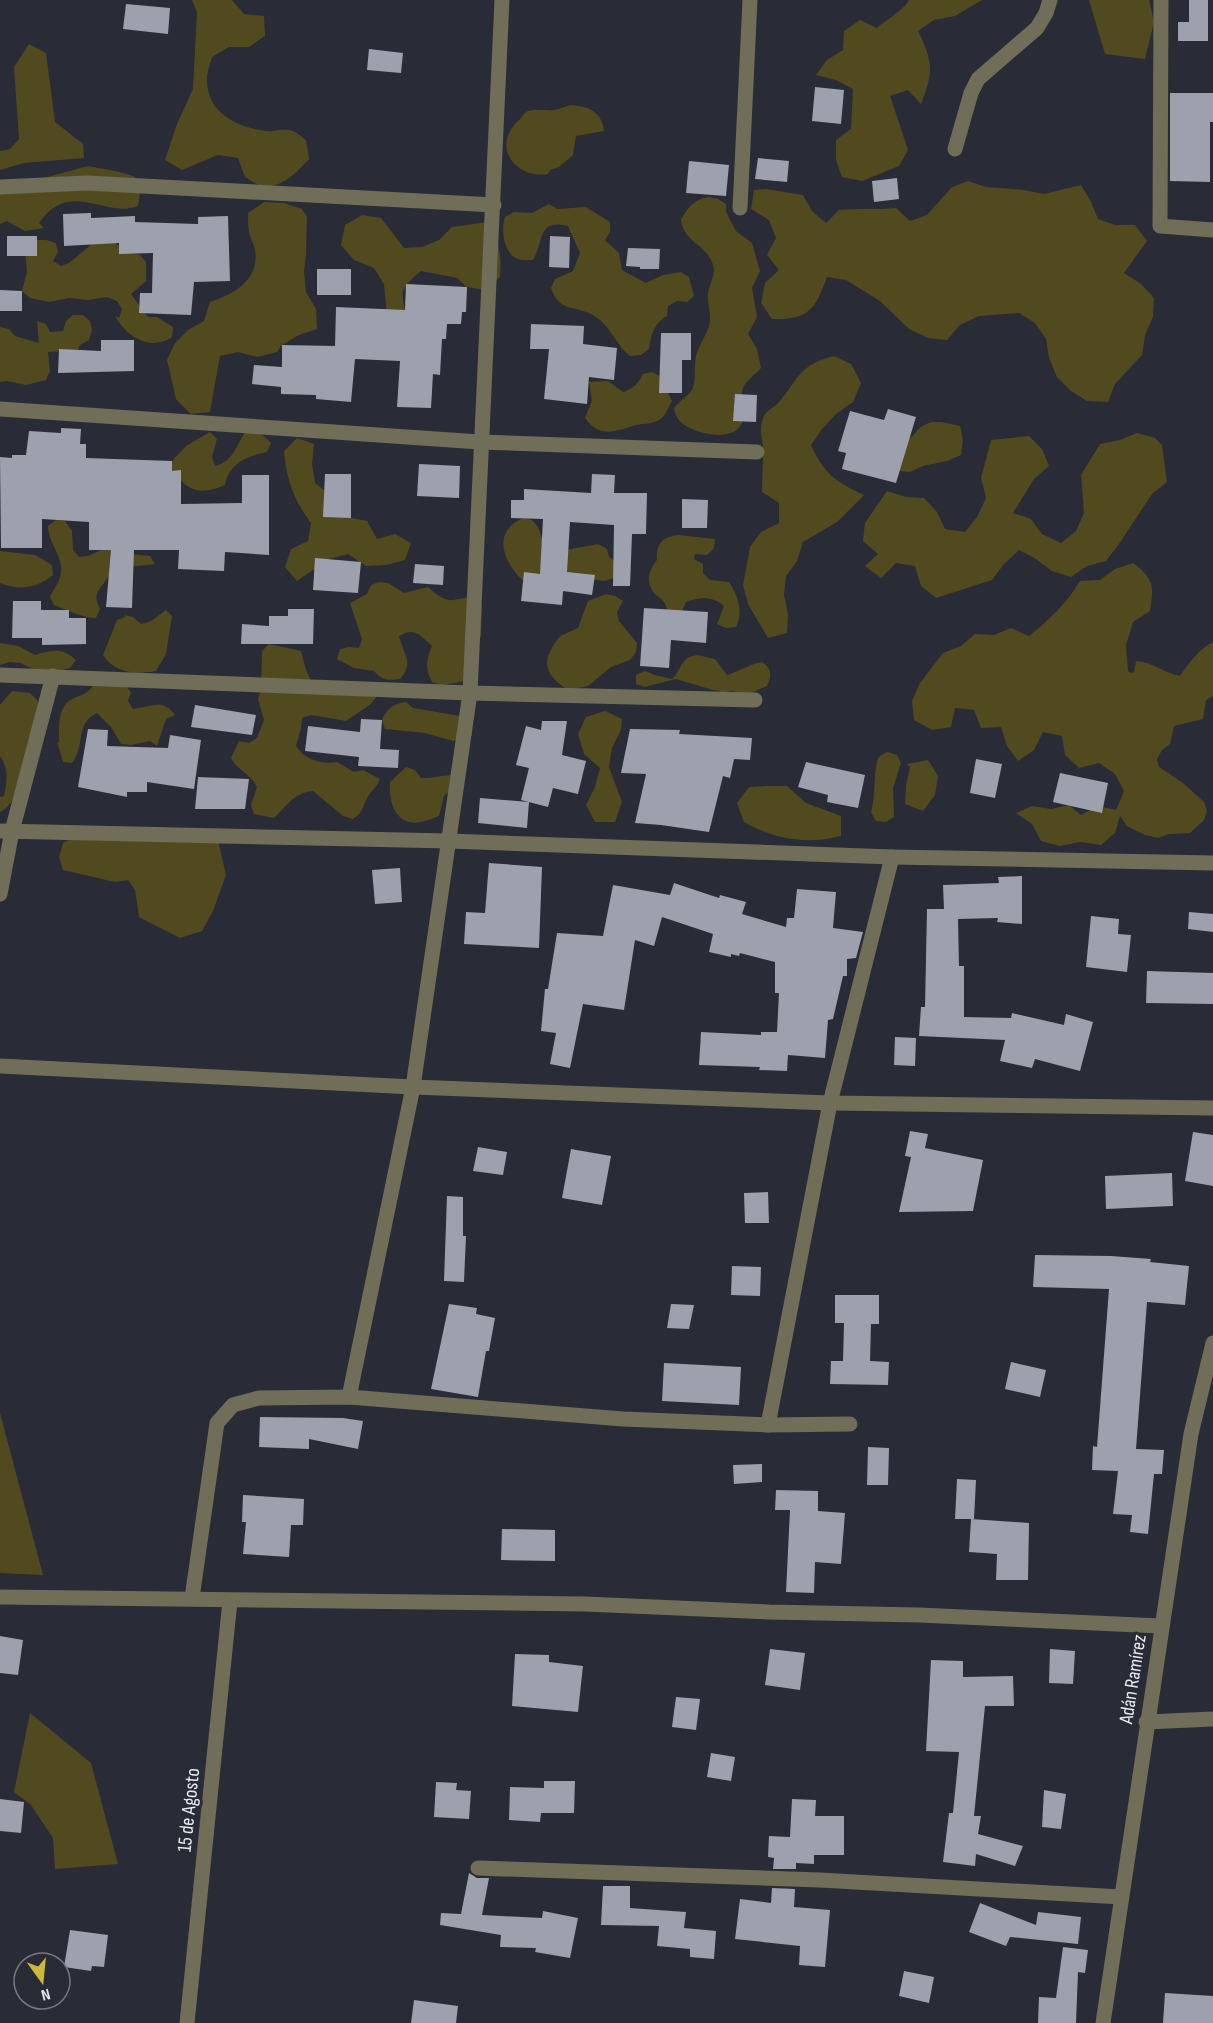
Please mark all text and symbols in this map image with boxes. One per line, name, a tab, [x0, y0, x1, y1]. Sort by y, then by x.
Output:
street label: Adán Ramírez	[1114, 1633, 1152, 1726]
street label: 15 de Agosto	[173, 1767, 205, 1853]
north arrow	[12, 1951, 72, 2011]
text: N	[39, 1984, 52, 2004]

